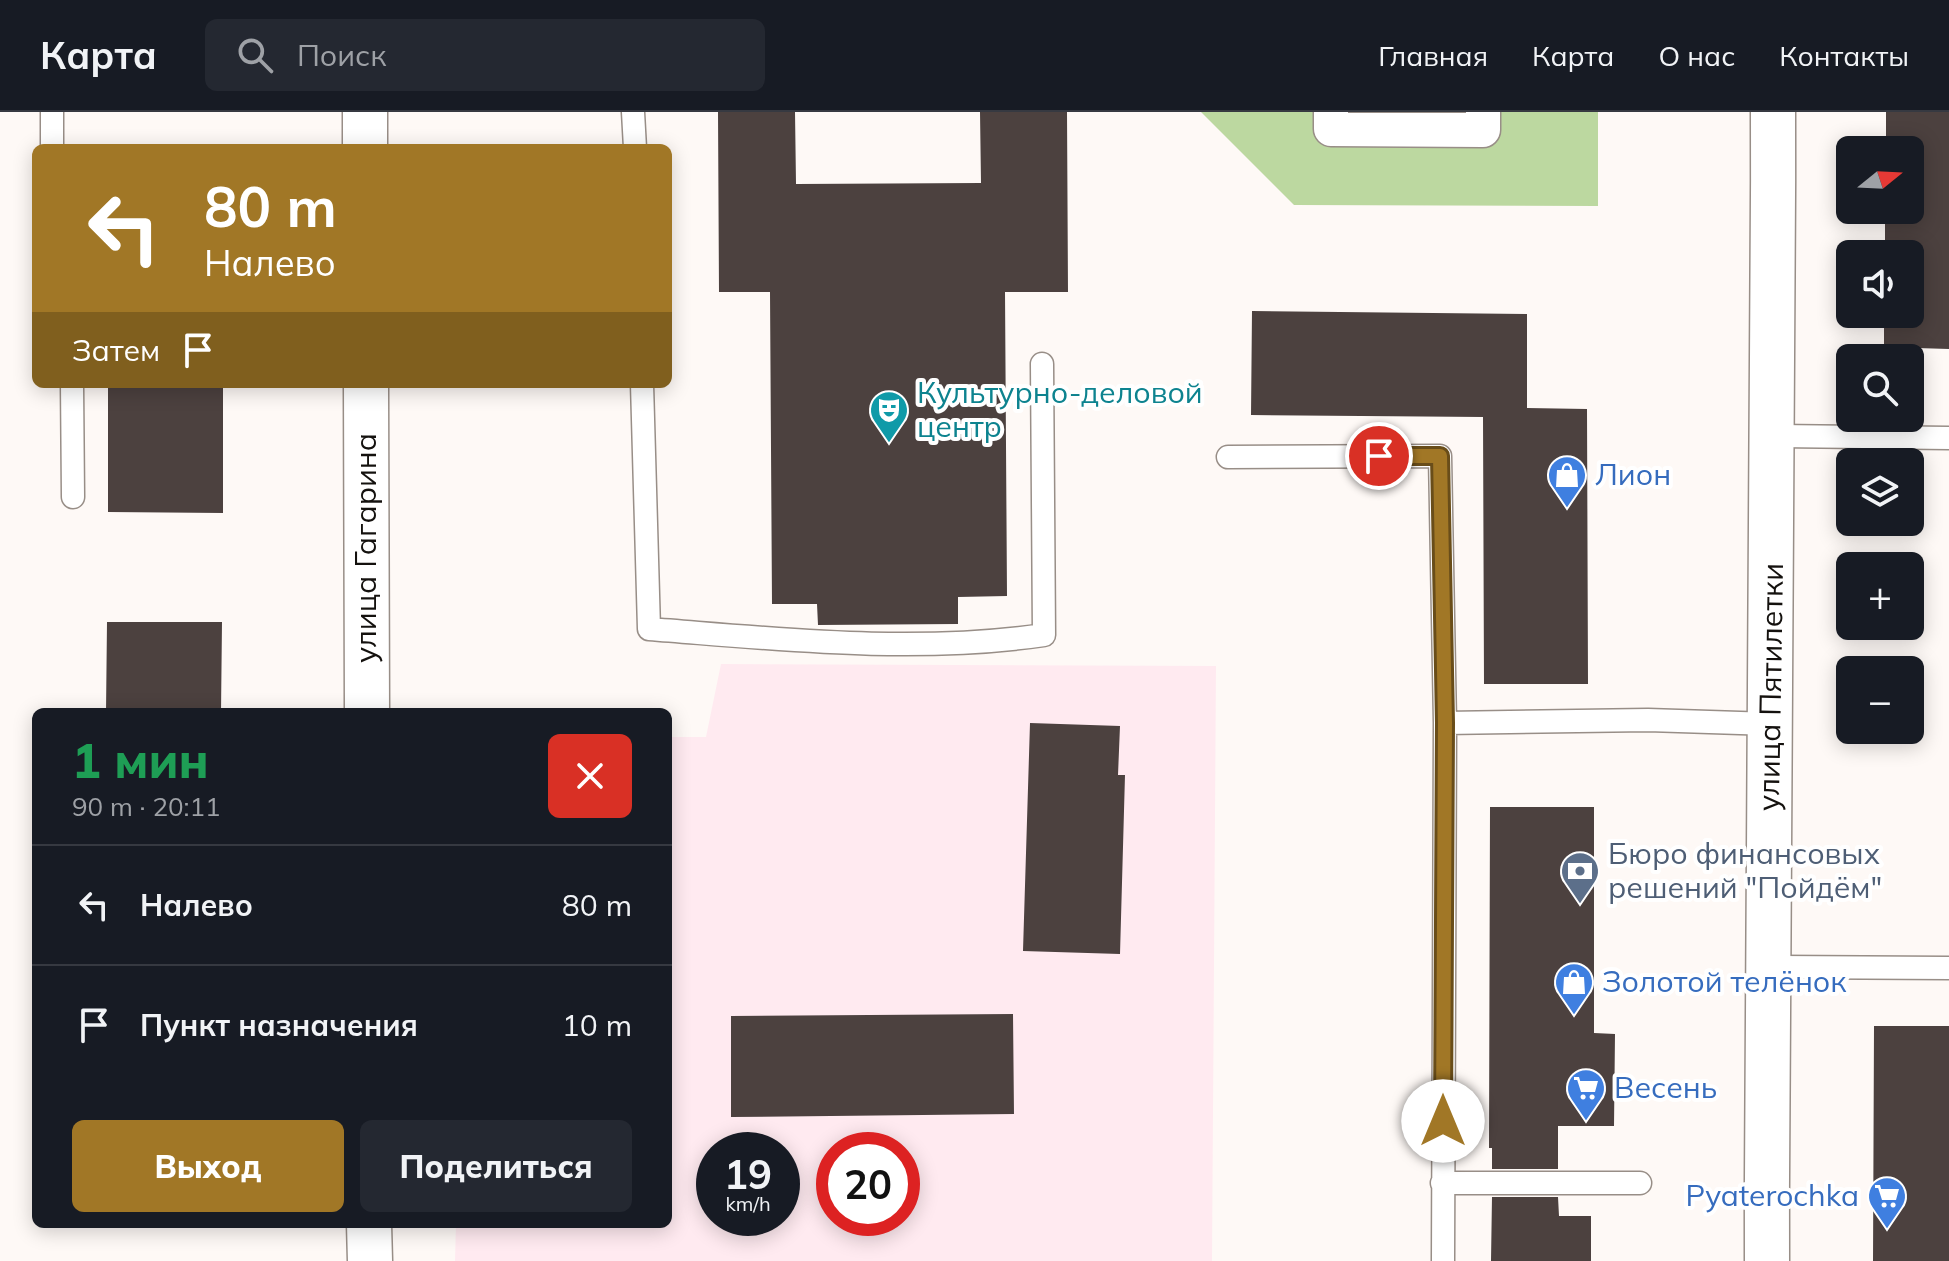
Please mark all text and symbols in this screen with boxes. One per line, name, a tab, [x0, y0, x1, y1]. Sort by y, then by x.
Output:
search box	[205, 19, 765, 91]
text: Карта	[40, 31, 157, 79]
icon: search	[233, 33, 277, 77]
text: Поиск	[297, 36, 386, 74]
text: Главная	[1378, 38, 1488, 73]
text: Карта	[1532, 38, 1614, 73]
text: О нас	[1658, 38, 1735, 73]
text: Контакты	[1779, 38, 1909, 73]
north arrow	[1836, 136, 1924, 224]
map controls	[1836, 136, 1924, 744]
text: 80 m	[204, 171, 337, 241]
icon: left	[72, 176, 176, 280]
text: Налево	[204, 240, 336, 285]
button: sound	[1836, 240, 1924, 328]
icon: arrive	[176, 328, 220, 372]
text: Затем	[72, 331, 160, 369]
button: search	[1836, 344, 1924, 432]
place label: Культурно-деловой центр	[917, 373, 1203, 445]
theatre icon: Культурно-деловой центр	[868, 389, 910, 444]
pin	[1345, 422, 1413, 490]
street label: улица Гагарина	[346, 433, 384, 663]
icon: arrive	[1357, 434, 1401, 478]
button: layers	[1836, 448, 1924, 536]
shop icon: Лион	[1546, 454, 1588, 509]
place label: Лион	[1595, 455, 1671, 493]
button: +	[1836, 552, 1924, 640]
street label: улица Пятилетки	[1749, 563, 1791, 811]
button: −	[1836, 656, 1924, 744]
text: 1 мин	[72, 730, 209, 790]
button: close	[548, 734, 632, 818]
text: 90 m · 20:11	[72, 790, 221, 823]
place label: Бюро финансовых решений "Пойдём"	[1608, 834, 1882, 906]
bank icon: Бюро финансовых решений "Пойдём"	[1559, 850, 1601, 905]
icon: left	[72, 883, 116, 927]
text: Налево	[140, 886, 253, 924]
text: 80 m	[562, 886, 632, 924]
shop icon: Золотой телёнок	[1553, 961, 1595, 1016]
place label: Золотой телёнок	[1602, 962, 1847, 1000]
icon: arrive	[72, 1003, 116, 1047]
text: Пункт назначения	[140, 1006, 418, 1044]
text: 10 m	[562, 1006, 632, 1044]
supermarket icon: Весень	[1565, 1067, 1607, 1122]
place label: Весень	[1614, 1068, 1717, 1106]
position arrow	[1401, 1079, 1485, 1163]
button: Выход	[72, 1120, 344, 1212]
button: Поделиться	[360, 1120, 632, 1212]
speed limit sign: 20	[816, 1132, 920, 1236]
text: 19	[724, 1149, 772, 1199]
supermarket icon: Pyaterochka	[1866, 1175, 1908, 1230]
place label: Pyaterochka	[1686, 1176, 1859, 1214]
text: km/h	[725, 1191, 771, 1216]

